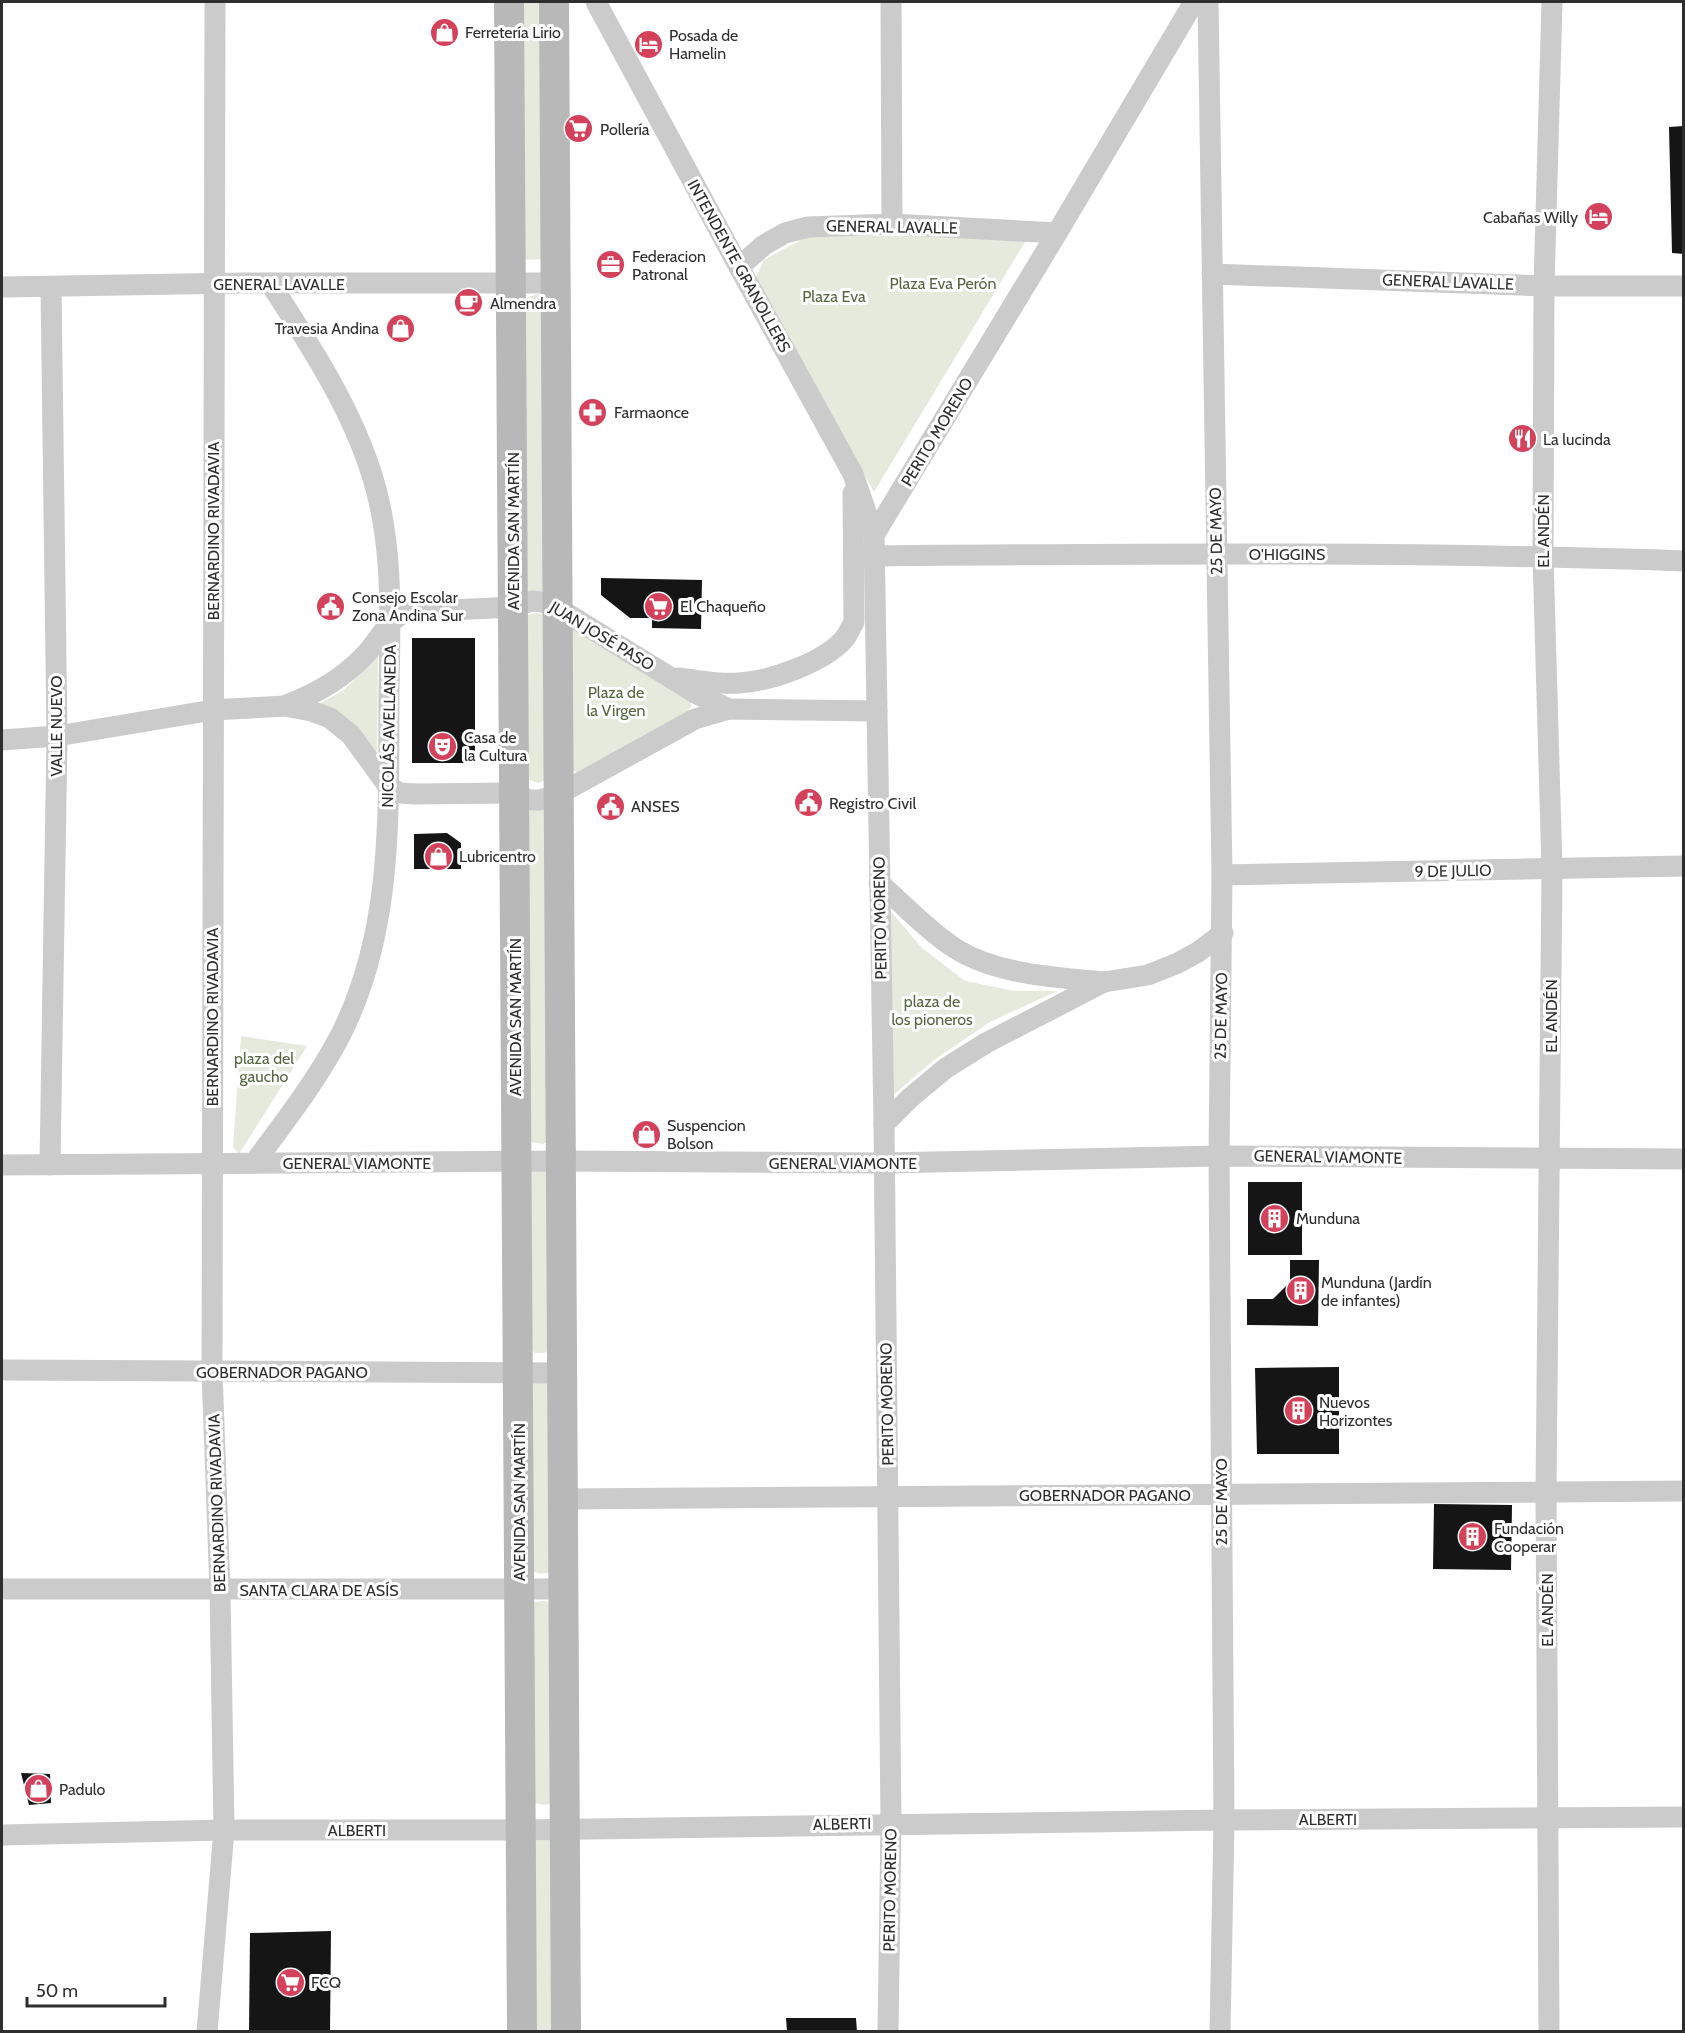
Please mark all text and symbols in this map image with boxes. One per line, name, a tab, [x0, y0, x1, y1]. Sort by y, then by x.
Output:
shop icon: Ferretería Lirio	[428, 16, 460, 48]
place label: Ferretería Lirio	[465, 23, 561, 42]
place label: Posada de Hamelin	[669, 26, 738, 63]
hotel icon: Posada de Hamelin	[632, 28, 664, 60]
supermarket icon: Pollería	[563, 113, 595, 145]
place label: Pollería	[600, 120, 650, 139]
street label: INTENDENTE GRANOLLERS	[684, 176, 794, 356]
hotel icon: Cabañas Willy	[1583, 201, 1615, 233]
place label: Cabañas Willy	[1483, 208, 1578, 227]
street label: GENERAL LAVALLE	[826, 216, 958, 238]
place label: Federacion Patronal	[632, 247, 706, 284]
office icon: Federacion Patronal	[595, 249, 627, 281]
street label: GENERAL LAVALLE	[1382, 270, 1514, 294]
park label: Plaza Eva Perón	[890, 274, 996, 293]
street label: GENERAL LAVALLE	[213, 275, 345, 294]
cafe icon: Almendra	[453, 287, 485, 319]
park label: Plaza Eva	[802, 287, 866, 306]
place label: Almendra	[490, 294, 557, 313]
shop icon: Travesia Andina	[384, 312, 416, 344]
place label: Travesia Andina	[275, 319, 379, 338]
street label: PERITO MORENO	[897, 374, 977, 490]
pharmacy icon: Farmaonce	[577, 396, 609, 428]
place label: Farmaonce	[614, 403, 689, 422]
restaurant icon: La lucinda	[1506, 423, 1538, 455]
place label: La lucinda	[1543, 430, 1611, 449]
street label: BERNARDINO RIVADAVIA	[204, 442, 223, 620]
street label: AVENIDA SAN MARTÍN	[504, 452, 523, 610]
street label: 25 DE MAYO	[1206, 487, 1226, 575]
street label: EL ANDÉN	[1534, 494, 1553, 568]
street label: O'HIGGINS	[1249, 545, 1325, 564]
place label: Consejo Escolar Zona Andina Sur	[352, 588, 464, 625]
public building icon: Consejo Escolar Zona Andina Sur	[315, 590, 347, 622]
supermarket icon: El Chaqueño	[643, 590, 675, 622]
street label: JUAN JOSÉ PASO	[546, 597, 658, 675]
place label: El Chaqueño	[680, 597, 766, 616]
street label: NICOLÁS AVELLANEDA	[378, 644, 400, 808]
street label: VALLE NUEVO	[47, 676, 66, 776]
park label: Plaza de la Virgen	[587, 683, 646, 720]
place label: Casa de la Cultura	[464, 728, 527, 765]
theatre icon: Casa de la Cultura	[427, 730, 459, 762]
public building icon: Registro Civil	[792, 787, 824, 819]
public building icon: ANSES	[594, 790, 626, 822]
place label: Registro Civil	[829, 794, 916, 813]
place label: ANSES	[631, 797, 680, 816]
shop icon: Lubricentro	[422, 840, 454, 872]
place label: Lubricentro	[459, 847, 536, 866]
street label: PERITO MORENO	[869, 856, 891, 980]
street label: 9 DE JULIO	[1414, 861, 1492, 881]
street label: BERNARDINO RIVADAVIA	[203, 928, 222, 1106]
street label: AVENIDA SAN MARTÍN	[506, 938, 525, 1096]
street label: 25 DE MAYO	[1211, 972, 1231, 1060]
street label: EL ANDÉN	[1542, 979, 1561, 1053]
park label: plaza de los pioneros	[891, 992, 973, 1029]
park label: plaza del gaucho	[234, 1049, 294, 1086]
place label: Suspencion Bolson	[667, 1116, 746, 1153]
shop icon: Suspencion Bolson	[630, 1118, 662, 1150]
street label: GENERAL VIAMONTE	[1254, 1146, 1403, 1168]
street label: GENERAL VIAMONTE	[283, 1154, 431, 1173]
street label: GENERAL VIAMONTE	[769, 1154, 917, 1173]
building icon: Munduna	[1259, 1202, 1291, 1234]
place label: Munduna	[1296, 1209, 1360, 1228]
place label: Munduna (Jardín de infantes)	[1321, 1273, 1432, 1310]
building icon: Munduna (Jardín de infantes)	[1284, 1275, 1316, 1307]
street label: PERITO MORENO	[876, 1342, 898, 1466]
street label: GOBERNADOR PAGANO	[196, 1363, 368, 1382]
place label: Nuevos Horizontes	[1319, 1393, 1393, 1430]
building icon: Nuevos Horizontes	[1282, 1395, 1314, 1427]
street label: BERNARDINO RIVADAVIA	[204, 1413, 230, 1593]
street label: AVENIDA SAN MARTÍN	[510, 1423, 529, 1581]
street label: 25 DE MAYO	[1212, 1458, 1231, 1546]
street label: GOBERNADOR PAGANO	[1019, 1486, 1191, 1505]
place label: Fundación Cooperar	[1494, 1519, 1564, 1556]
building icon: Fundación Cooperar	[1457, 1521, 1489, 1553]
street label: EL ANDÉN	[1538, 1573, 1557, 1647]
street label: SANTA CLARA DE ASÍS	[239, 1581, 399, 1600]
shop icon: Padulo	[22, 1773, 54, 1805]
place label: Padulo	[59, 1780, 106, 1799]
street label: ALBERTI	[1299, 1810, 1357, 1829]
street label: ALBERTI	[813, 1814, 871, 1834]
street label: ALBERTI	[328, 1821, 386, 1840]
street label: PERITO MORENO	[879, 1828, 901, 1952]
supermarket icon: FCQ	[274, 1966, 306, 1998]
scale bar	[27, 1970, 165, 2008]
place label: FCQ	[311, 1973, 341, 1992]
text: 50 m	[36, 1980, 78, 2002]

